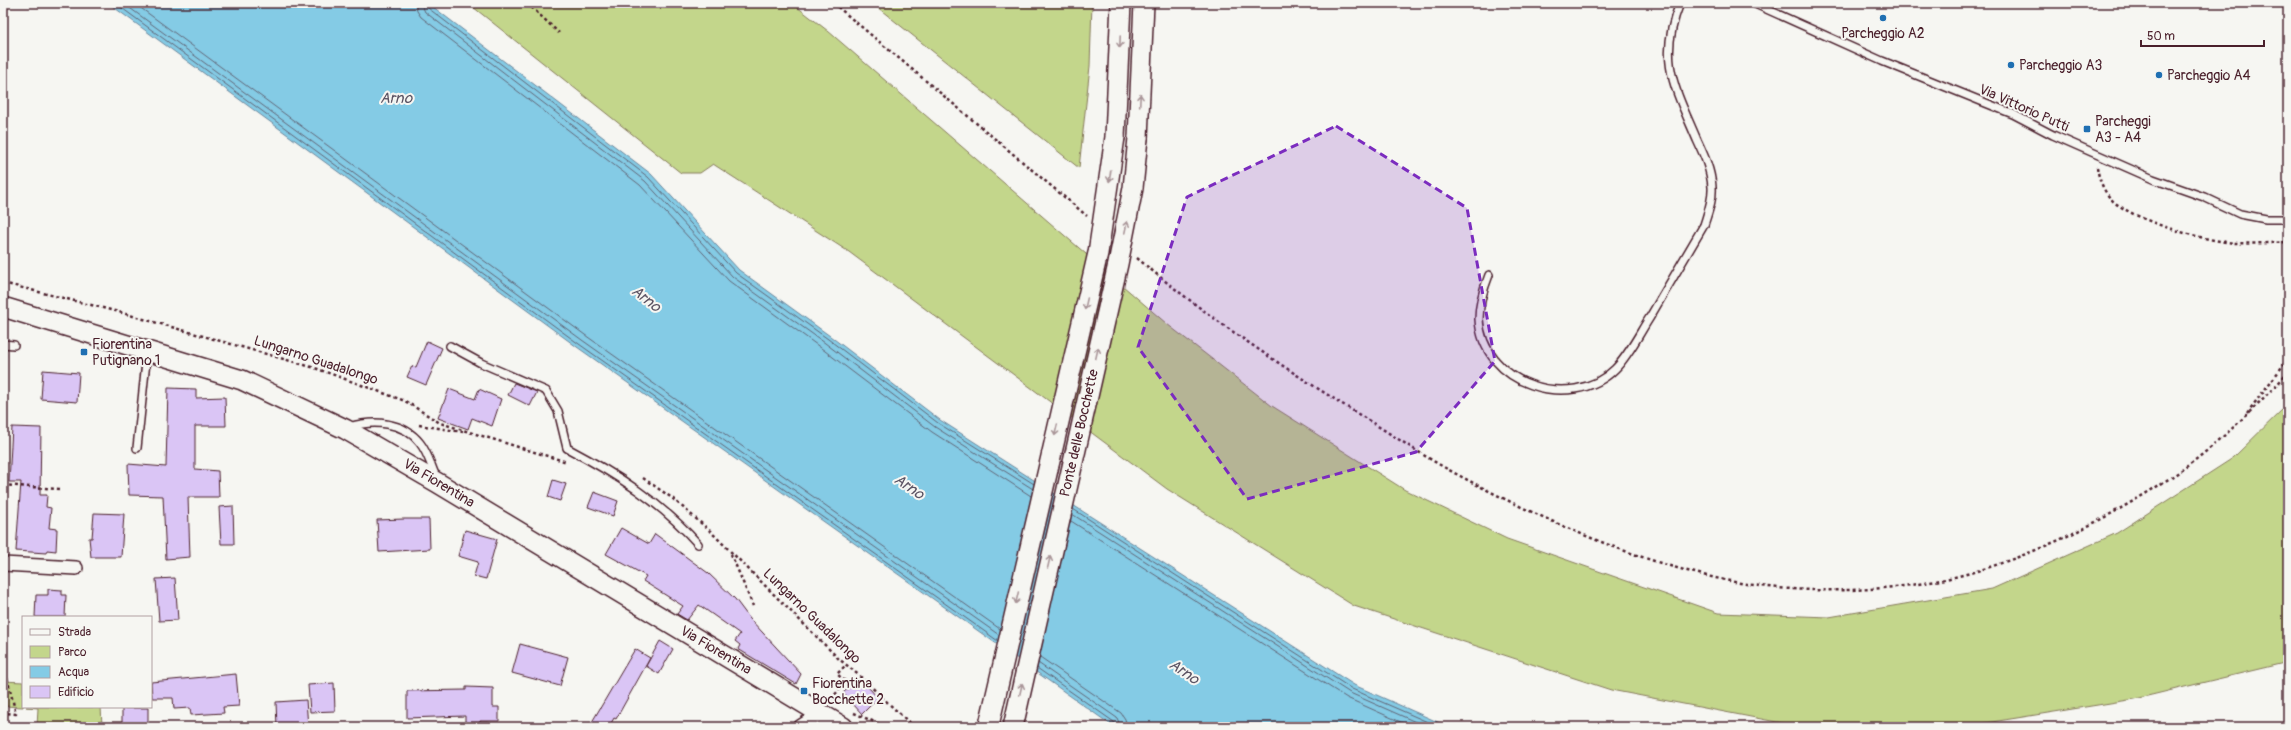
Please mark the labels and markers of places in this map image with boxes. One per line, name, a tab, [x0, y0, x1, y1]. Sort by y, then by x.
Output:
marker: Parcheggio A2	[1878, 13, 1888, 23]
place label: Parcheggio A2	[1841, 25, 1925, 42]
place label: Parcheggio A3	[2019, 57, 2102, 74]
marker: Parcheggio A3	[2006, 60, 2016, 70]
place label: Parcheggio A4	[2167, 67, 2251, 84]
marker: Parcheggio A4	[2154, 70, 2164, 80]
place label: Parcheggi A3 - A4	[2095, 113, 2151, 146]
marker: Parcheggi A3 - A4	[2082, 124, 2092, 134]
place label: Fiorentina Putignano 1	[92, 336, 160, 369]
marker: Fiorentina Putignano 1	[79, 347, 89, 357]
place label: Fiorentina Bocchette 2	[812, 675, 884, 708]
marker: Fiorentina Bocchette 2	[799, 686, 809, 696]

